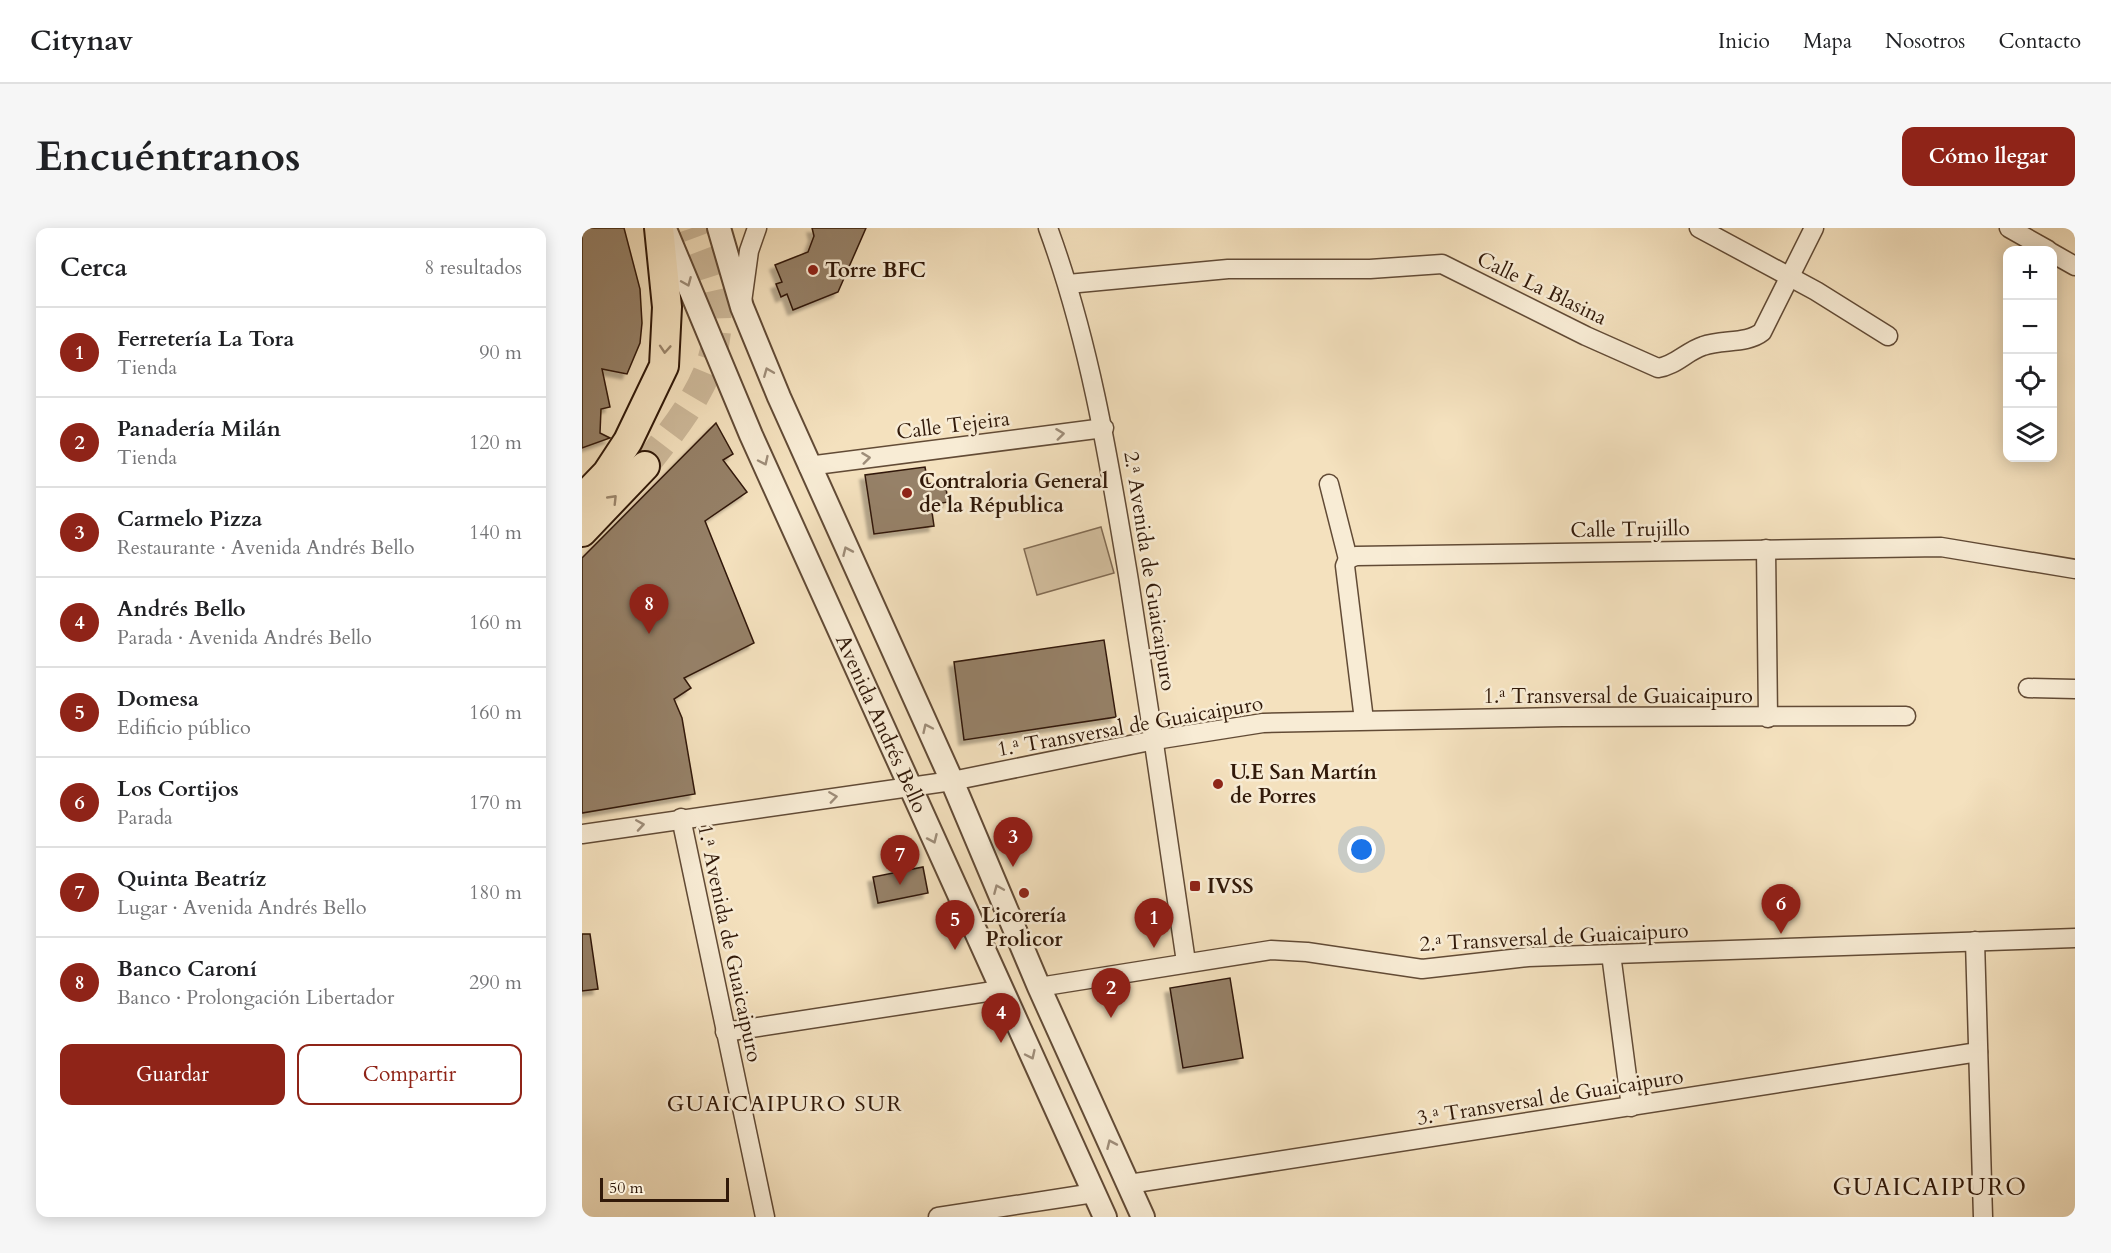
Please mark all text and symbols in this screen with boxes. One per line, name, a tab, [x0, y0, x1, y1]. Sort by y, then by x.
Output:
text: Citynav	[30, 22, 133, 60]
text: Inicio	[1718, 27, 1770, 56]
text: Mapa	[1803, 27, 1852, 56]
text: Nosotros	[1885, 27, 1965, 56]
text: Contacto	[1998, 27, 2081, 56]
button: Cómo llegar	[1902, 127, 2075, 186]
text: Encuéntranos	[36, 128, 301, 185]
street label: Calle La Blasina	[1472, 245, 1612, 332]
map controls	[2003, 246, 2057, 462]
button: +	[2003, 246, 2057, 300]
text: Cerca	[60, 250, 127, 285]
text: 8 resultados	[424, 254, 522, 281]
place label: Torre BFC	[825, 256, 926, 285]
marker: Torre BFC	[806, 263, 820, 277]
one-way arrow	[680, 276, 692, 287]
button: −	[2003, 300, 2057, 354]
text: Ferretería La Tora	[117, 324, 294, 354]
text: 1	[74, 339, 85, 366]
text: 90 m	[479, 339, 522, 366]
one-way arrow	[659, 344, 672, 353]
text: Tienda	[117, 354, 177, 381]
button: locate	[2003, 354, 2057, 408]
one-way arrow	[763, 367, 775, 378]
street label: Calle Tejeira	[895, 404, 1011, 447]
button: layers	[2003, 408, 2057, 462]
text: Panadería Milán	[117, 414, 281, 444]
one-way arrow	[1055, 428, 1064, 440]
text: 2	[74, 429, 85, 456]
text: 120 m	[469, 429, 522, 456]
text: Tienda	[117, 444, 177, 471]
street label: 2.ª Avenida de Guaicaipuro	[1116, 449, 1183, 693]
one-way arrow	[862, 453, 871, 465]
one-way arrow	[756, 455, 768, 466]
place label: Contraloria General de la Républica	[919, 467, 1108, 520]
marker: Contraloria General de la Républica	[900, 486, 914, 500]
one-way arrow	[606, 495, 617, 506]
text: Carmelo Pizza	[117, 504, 263, 534]
street label: Calle Trujillo	[1570, 514, 1690, 545]
text: 3	[74, 519, 85, 546]
text: 140 m	[469, 519, 522, 546]
text: Restaurante · Avenida Andrés Bello	[117, 534, 415, 561]
one-way arrow	[842, 546, 854, 557]
pin: 8	[630, 584, 668, 634]
text: Andrés Bello	[117, 594, 246, 624]
text: 4	[74, 609, 85, 636]
text: 160 m	[469, 609, 522, 636]
text: Parada · Avenida Andrés Bello	[117, 624, 372, 651]
street label: Avenida Andrés Bello	[828, 630, 934, 818]
street label: 1.ª Transversal de Guaicaipuro	[1483, 682, 1753, 711]
text: Domesa	[117, 684, 199, 714]
street label: 1.ª Transversal de Guaicaipuro	[995, 689, 1265, 764]
text: 5	[74, 699, 85, 726]
text: 160 m	[469, 699, 522, 726]
text: Edificio público	[117, 714, 251, 741]
one-way arrow	[923, 724, 935, 735]
place label: U.E San Martín de Porres	[1230, 758, 1378, 811]
text: Los Cortijos	[117, 774, 239, 804]
marker: U.E San Martín de Porres	[1211, 777, 1225, 791]
text: 6	[74, 789, 85, 816]
text: 170 m	[469, 789, 522, 816]
one-way arrow	[828, 791, 837, 803]
text: Parada	[117, 804, 173, 831]
pin: 3	[994, 818, 1032, 867]
one-way arrow	[635, 819, 644, 831]
street label: 1.ª Avenida de Guaicaipuro	[690, 822, 769, 1065]
one-way arrow	[926, 833, 938, 844]
your location	[1347, 835, 1376, 864]
pin: 7	[880, 836, 920, 885]
text: Quinta Beatríz	[117, 864, 266, 894]
place label: IVSS	[1207, 872, 1254, 901]
text: 7	[74, 879, 85, 906]
text: 180 m	[469, 879, 522, 906]
marker: IVSS	[1188, 879, 1202, 893]
pin: 6	[1762, 884, 1800, 934]
one-way arrow	[993, 885, 1005, 896]
marker: Licorería Prolicor	[1017, 886, 1031, 900]
text: Lugar · Avenida Andrés Bello	[117, 894, 366, 921]
pin: 1	[1134, 898, 1174, 948]
pin: 5	[936, 900, 974, 950]
place label: Licorería Prolicor	[981, 901, 1067, 954]
street label: 2.ª Transversal de Guaicaipuro	[1419, 916, 1689, 959]
text: Banco Caroní	[117, 954, 257, 984]
pin: 2	[1092, 968, 1130, 1018]
text: 8	[74, 969, 85, 996]
text: 290 m	[469, 969, 522, 996]
text: Banco · Prolongación Libertador	[117, 984, 394, 1011]
pin: 4	[982, 994, 1020, 1043]
button: Guardar	[60, 1044, 285, 1105]
button: Compartir	[297, 1044, 522, 1105]
one-way arrow	[1023, 1049, 1035, 1060]
street label: 3.ª Transversal de Guaicaipuro	[1415, 1062, 1685, 1133]
district label: GUAICAIPURO SUR	[667, 1089, 903, 1119]
one-way arrow	[1106, 1140, 1118, 1151]
district label: GUAICAIPURO	[1832, 1171, 2028, 1204]
scale bar	[600, 1175, 729, 1202]
text: 50 m	[609, 1177, 643, 1199]

